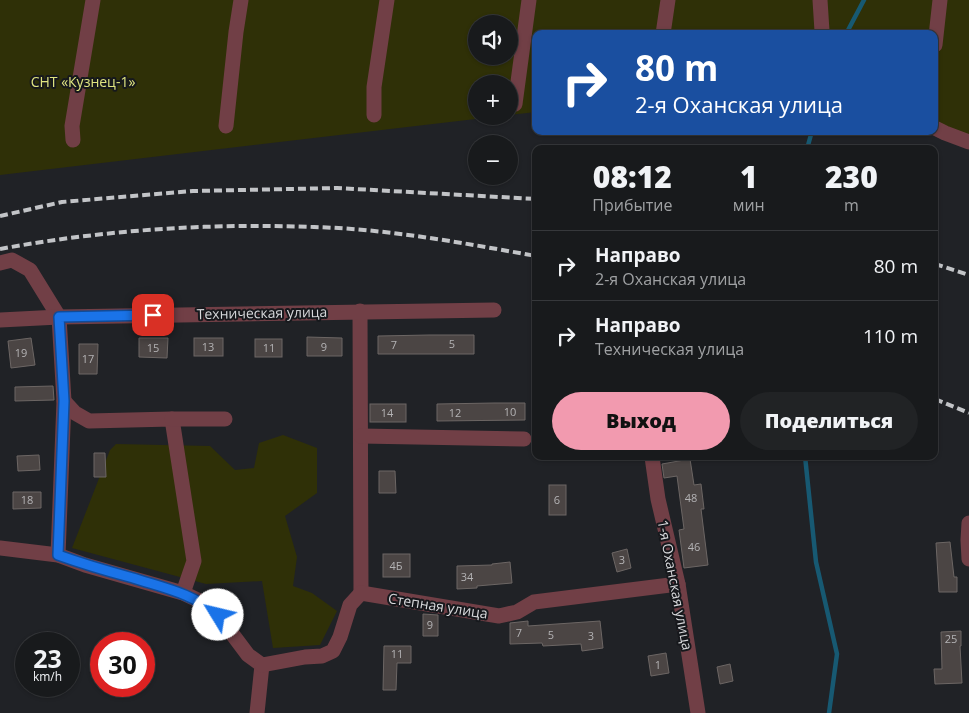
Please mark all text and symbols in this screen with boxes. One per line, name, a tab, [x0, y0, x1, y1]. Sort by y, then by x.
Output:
map controls	[468, 15, 518, 185]
button: sound	[468, 15, 518, 65]
text: 80 m	[635, 44, 718, 91]
icon: right	[552, 50, 617, 115]
park label: СНТ «Кузнец-1»	[31, 72, 135, 91]
button: +	[468, 75, 518, 125]
text: 2-я Оханская улица	[635, 89, 843, 119]
button: −	[468, 135, 518, 185]
text: 08:12	[593, 156, 672, 197]
text: 1	[740, 156, 757, 197]
text: 230	[825, 156, 878, 197]
text: Прибытие	[592, 194, 672, 216]
text: мин	[733, 194, 765, 216]
text: m	[844, 194, 859, 216]
text: Направо	[595, 242, 681, 268]
icon: right	[552, 252, 580, 280]
text: 80 m	[874, 253, 918, 279]
text: 2-я Оханская улица	[595, 268, 746, 290]
pin	[132, 294, 174, 336]
icon: arrive	[139, 301, 167, 329]
street label: Техническая улица	[197, 302, 327, 323]
text: Направо	[595, 312, 681, 338]
icon: right	[552, 322, 580, 350]
text: 110 m	[863, 323, 918, 349]
house number: 5	[449, 336, 455, 351]
house number: 7	[391, 337, 397, 352]
text: Техническая улица	[595, 338, 744, 360]
house number: 13	[202, 339, 214, 354]
house number: 9	[321, 339, 327, 354]
house number: 15	[147, 340, 159, 355]
house number: 11	[263, 340, 275, 355]
house number: 19	[15, 345, 27, 360]
house number: 17	[82, 351, 94, 366]
button: Выход	[552, 392, 730, 450]
button: Поделиться	[740, 392, 918, 450]
house number: 10	[504, 404, 516, 419]
house number: 14	[381, 405, 394, 420]
house number: 12	[449, 405, 461, 420]
house number: 48	[685, 490, 697, 505]
house number: 18	[21, 492, 33, 507]
house number: 6	[554, 492, 560, 507]
street label: 1-я Оханская улица	[654, 518, 697, 652]
house number: 46	[688, 539, 700, 554]
house number: 3	[619, 552, 625, 567]
house number: 4Б	[389, 558, 403, 573]
house number: 34	[461, 569, 474, 584]
position arrow	[191, 588, 243, 640]
street label: Степная улица	[387, 588, 489, 623]
house number: 9	[427, 617, 433, 632]
house number: 7	[516, 625, 522, 640]
house number: 5	[548, 627, 554, 642]
house number: 3	[588, 628, 594, 643]
house number: 25	[945, 631, 957, 646]
speed limit sign: 30	[90, 632, 155, 697]
text: 23	[33, 641, 62, 675]
house number: 11	[391, 646, 403, 661]
house number: 1	[655, 657, 661, 672]
text: km/h	[33, 668, 62, 685]

